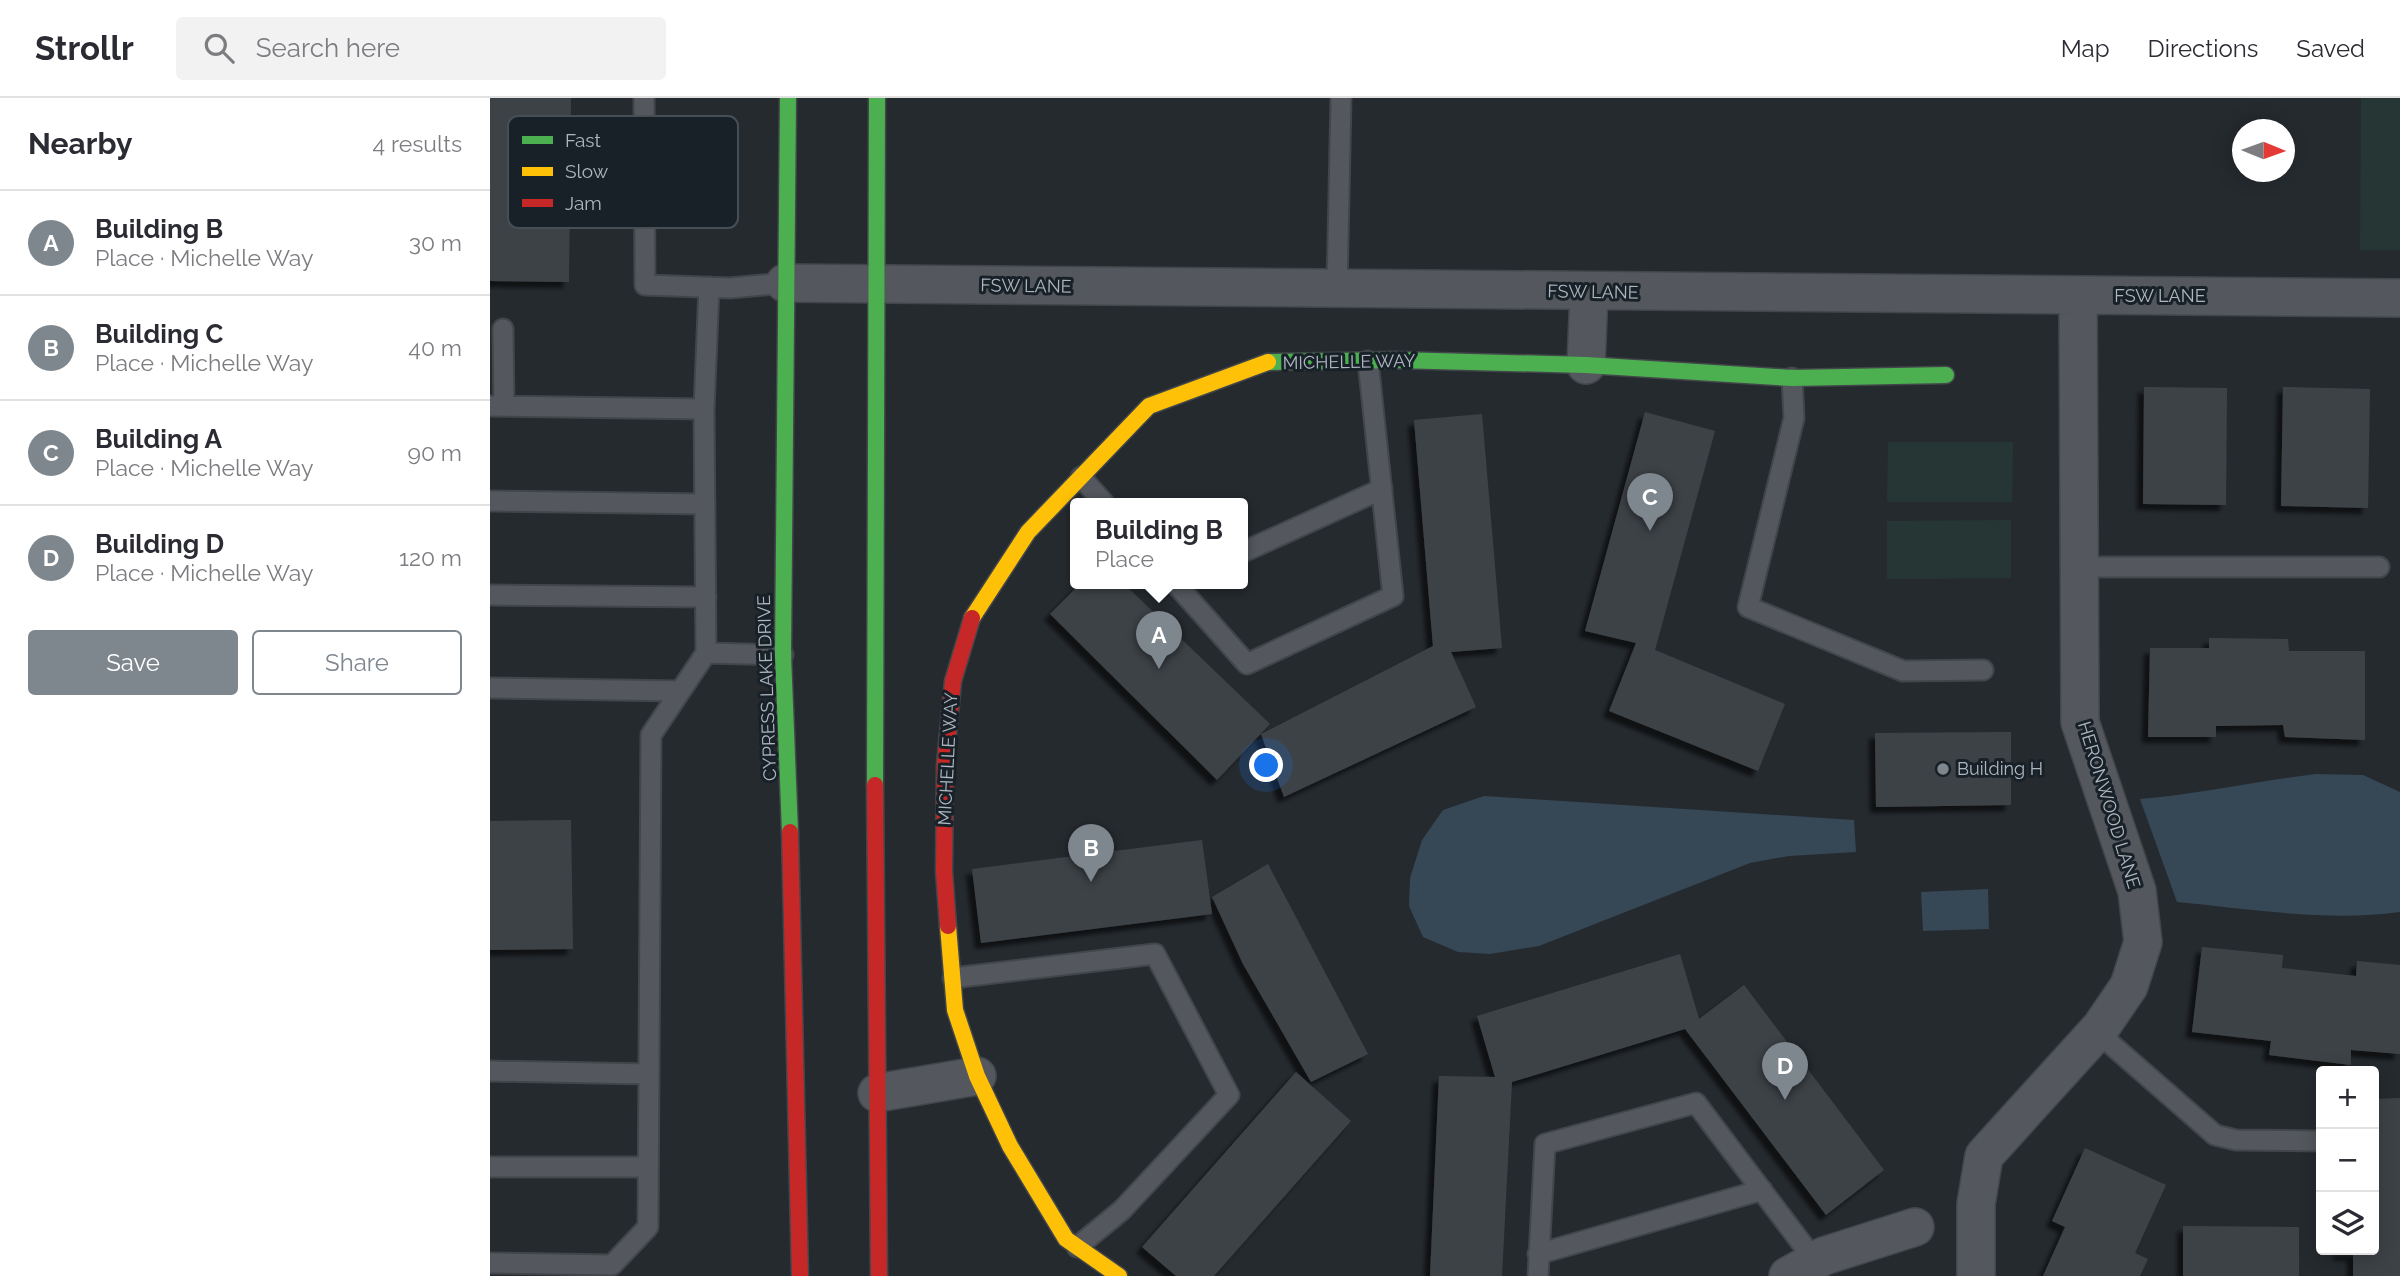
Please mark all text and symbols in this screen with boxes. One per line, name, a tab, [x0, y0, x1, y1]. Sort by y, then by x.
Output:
search box	[176, 17, 666, 80]
text: Strollr	[35, 29, 134, 68]
icon: search	[200, 29, 238, 67]
text: Search here	[256, 33, 400, 63]
text: Map	[2061, 34, 2110, 63]
text: Directions	[2148, 34, 2258, 63]
text: Saved	[2296, 34, 2365, 63]
legend	[508, 116, 738, 228]
north arrow	[2232, 119, 2295, 182]
text: Nearby	[28, 126, 132, 161]
text: Fast	[565, 129, 601, 151]
text: 4 results	[373, 130, 462, 157]
text: Slow	[565, 160, 609, 182]
text: Jam	[565, 192, 602, 214]
text: Building B	[95, 214, 223, 244]
text: A	[43, 229, 59, 256]
text: 30 m	[409, 229, 462, 256]
text: Place · Michelle Way	[95, 244, 313, 271]
street label: FSW LANE	[980, 274, 1072, 297]
street label: FSW LANE	[1547, 280, 1639, 303]
street label: FSW LANE	[2114, 285, 2206, 306]
text: Building C	[95, 319, 223, 349]
text: B	[43, 334, 59, 361]
text: 40 m	[408, 334, 462, 361]
text: Place · Michelle Way	[95, 349, 313, 376]
street label: MICHELLE WAY	[1282, 350, 1416, 373]
text: Building A	[95, 424, 222, 454]
text: C	[43, 439, 59, 466]
text: 90 m	[407, 439, 462, 466]
text: Place · Michelle Way	[95, 454, 313, 481]
pin: C	[1627, 473, 1673, 531]
popup	[1070, 498, 1248, 589]
text: Building B	[1095, 515, 1223, 545]
text: Building D	[95, 529, 224, 559]
text: D	[43, 544, 59, 571]
text: 120 m	[399, 544, 462, 571]
text: Place	[1095, 545, 1154, 572]
text: Place · Michelle Way	[95, 559, 313, 586]
street label: CYPRESS LAKE DRIVE	[753, 595, 780, 781]
pin: A	[1136, 611, 1182, 669]
button: Save	[28, 630, 238, 695]
button: Share	[252, 630, 462, 695]
street label: MICHELLE WAY	[934, 692, 961, 826]
street label: HERONWOOD LANE	[2074, 719, 2145, 891]
your location	[1249, 748, 1283, 782]
place label: Building H	[1957, 758, 2043, 779]
marker: Building H	[1935, 761, 1951, 777]
pin: B	[1068, 824, 1114, 882]
pin: D	[1762, 1042, 1808, 1100]
map controls	[2316, 1066, 2379, 1255]
button: +	[2316, 1066, 2379, 1129]
button: −	[2316, 1129, 2379, 1192]
button: layers	[2316, 1192, 2379, 1255]

